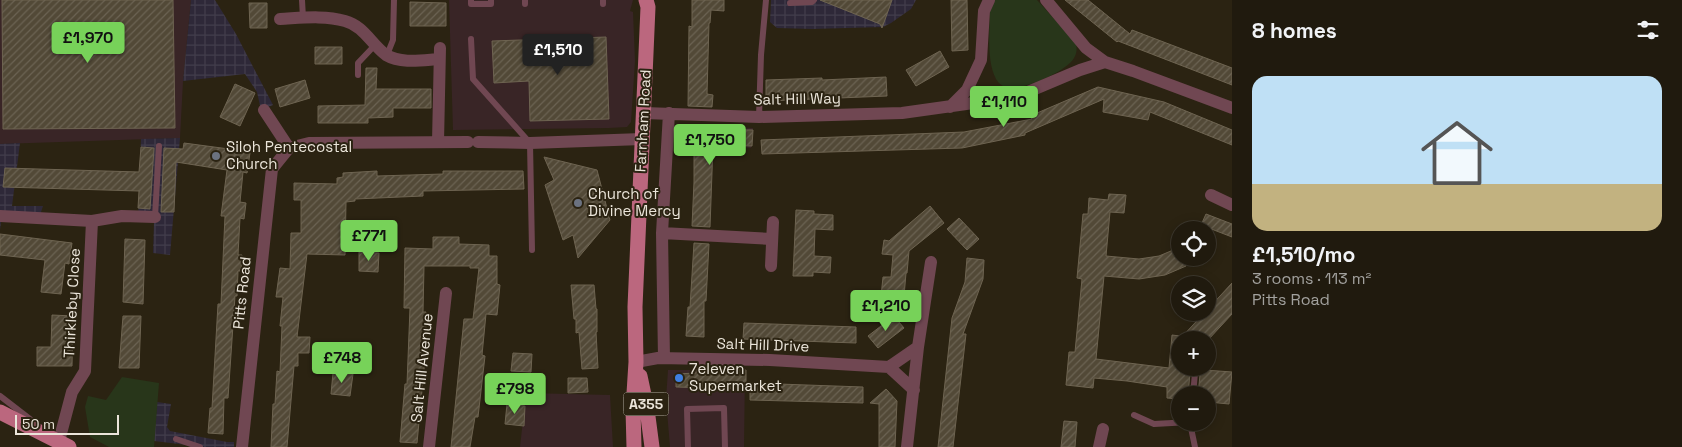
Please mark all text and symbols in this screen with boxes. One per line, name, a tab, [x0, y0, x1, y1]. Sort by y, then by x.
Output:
icon: filters	[1634, 16, 1662, 44]
text: 8 homes	[1252, 17, 1337, 44]
pin: £1,970	[47, 22, 129, 64]
text: £1,970	[63, 27, 113, 48]
pin: £1,510	[517, 34, 599, 76]
text: £1,510	[533, 39, 583, 60]
street label: Farnham Road	[630, 69, 655, 173]
pin: £1,110	[963, 86, 1045, 128]
street label: Salt Hill Way	[753, 88, 841, 109]
text: £1,110	[981, 91, 1027, 112]
icon: home	[1412, 108, 1502, 198]
pin: £1,750	[669, 124, 751, 166]
text: £1,750	[685, 129, 735, 150]
place label: Siloh Pentecostal Church	[226, 137, 352, 173]
marker: Siloh Pentecostal Church	[210, 150, 222, 162]
place label: Church of Divine Mercy	[588, 184, 681, 220]
marker: Church of Divine Mercy	[572, 197, 584, 209]
pin: £771	[339, 220, 399, 262]
map controls	[1171, 221, 1216, 431]
button: locate	[1171, 221, 1216, 266]
text: £771	[351, 225, 387, 246]
text: £1,510/mo	[1252, 241, 1355, 268]
street label: Thirkleby Close	[59, 247, 84, 358]
street label: Pitts Road	[228, 256, 255, 330]
text: 3 rooms · 113 m²	[1252, 268, 1371, 289]
button: layers	[1171, 276, 1216, 321]
text: Pitts Road	[1252, 289, 1330, 310]
pin: £1,210	[845, 290, 927, 332]
text: £1,210	[861, 295, 911, 316]
street label: Salt Hill Avenue	[406, 312, 437, 424]
button: +	[1171, 331, 1216, 376]
street label: Salt Hill Drive	[716, 333, 810, 356]
pin: £748	[312, 342, 372, 384]
text: £748	[323, 347, 361, 368]
place label: 7eleven Supermarket	[689, 359, 782, 395]
pin: £798	[485, 372, 545, 415]
marker: 7eleven Supermarket	[673, 372, 685, 384]
text: £798	[496, 378, 534, 399]
button: −	[1171, 386, 1216, 431]
road number: A355	[624, 392, 668, 416]
scale bar	[15, 412, 119, 435]
text: 50 m	[22, 415, 55, 433]

